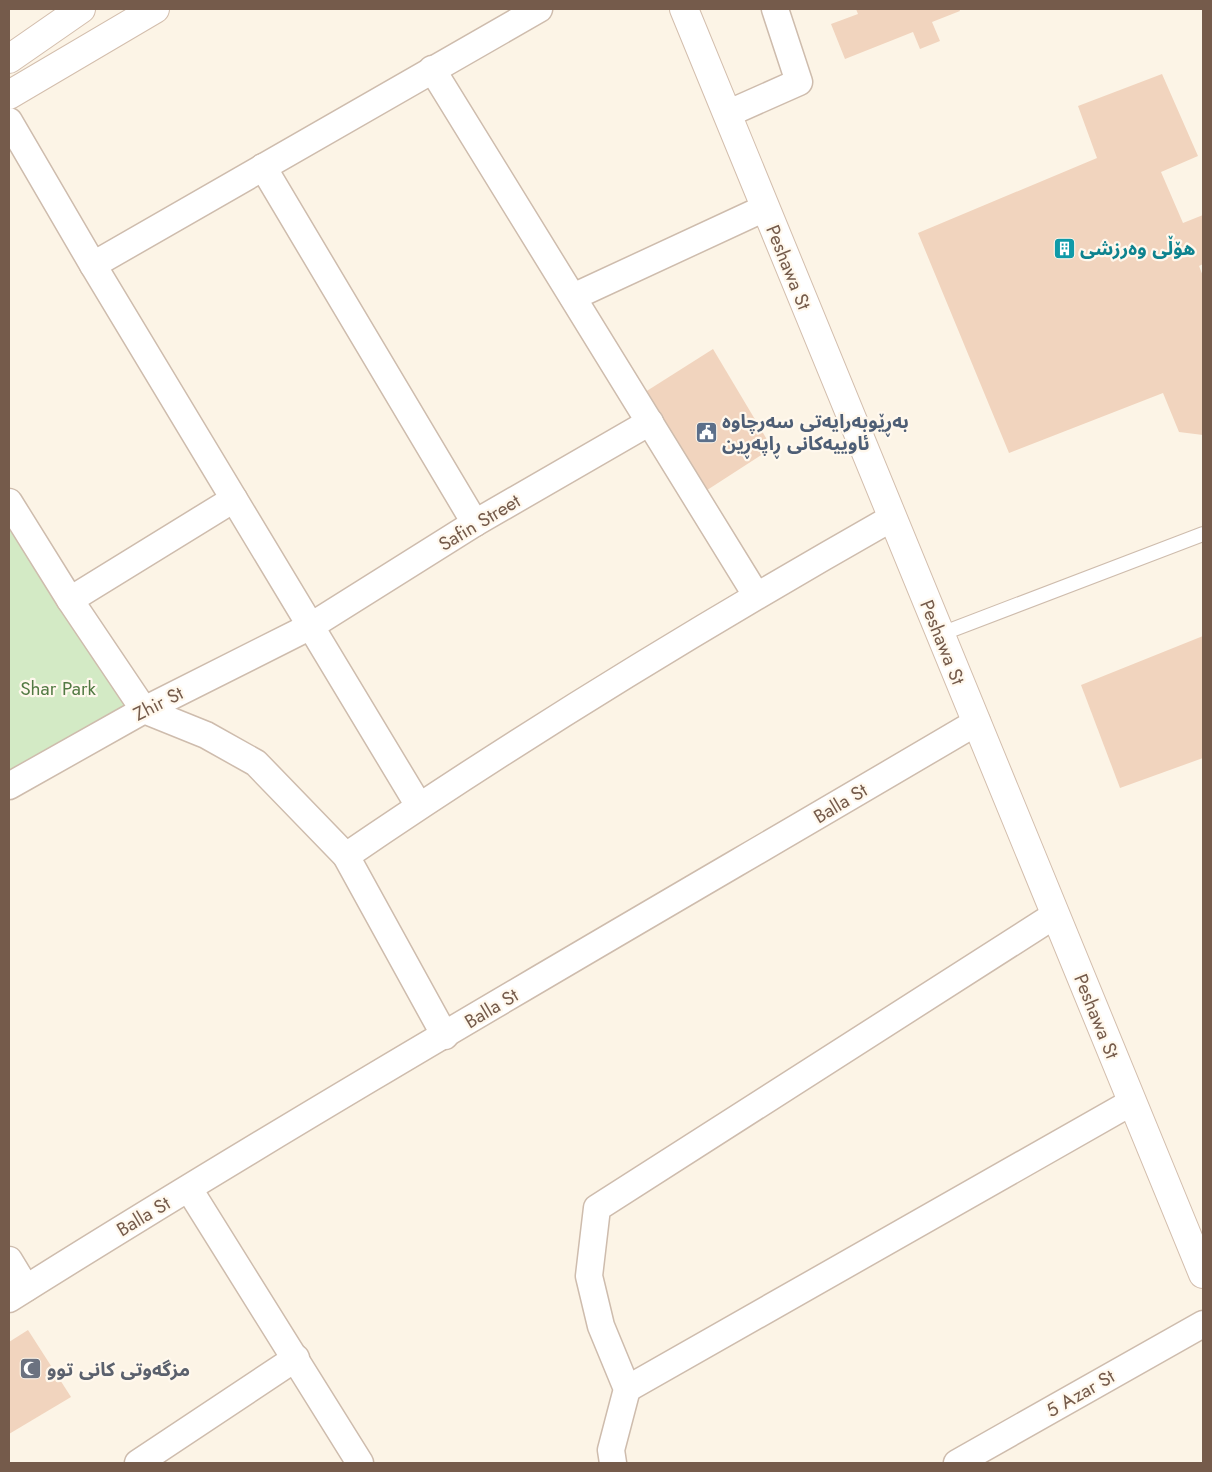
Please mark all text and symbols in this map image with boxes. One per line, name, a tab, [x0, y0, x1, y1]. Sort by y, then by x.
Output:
street label: Peshawa St	[759, 221, 818, 314]
place label: هۆڵی وەرزشی	[1080, 235, 1195, 262]
building icon: هۆڵی وەرزشی	[1052, 236, 1076, 260]
place label: بەڕێوبەرایەتی سەرچاوە ئاوییەکانی ڕاپەڕین	[722, 408, 909, 459]
public building icon: بەڕێوبەرایەتی سەرچاوە ئاوییەکانی ڕاپەڕین	[694, 420, 718, 444]
street label: Safin Street	[433, 487, 526, 557]
street label: Peshawa St	[913, 596, 972, 689]
park label: Shar Park	[20, 675, 96, 702]
street label: Zhir St	[129, 679, 188, 727]
street label: Balla St	[808, 777, 873, 830]
street label: Peshawa St	[1067, 970, 1126, 1063]
street label: Balla St	[459, 982, 524, 1035]
street label: Balla St	[111, 1190, 176, 1243]
place label: مزگەوتی کانی توو	[47, 1356, 190, 1383]
mosque icon: مزگەوتی کانی توو	[19, 1357, 43, 1381]
street label: 5 Azar St	[1041, 1363, 1120, 1424]

